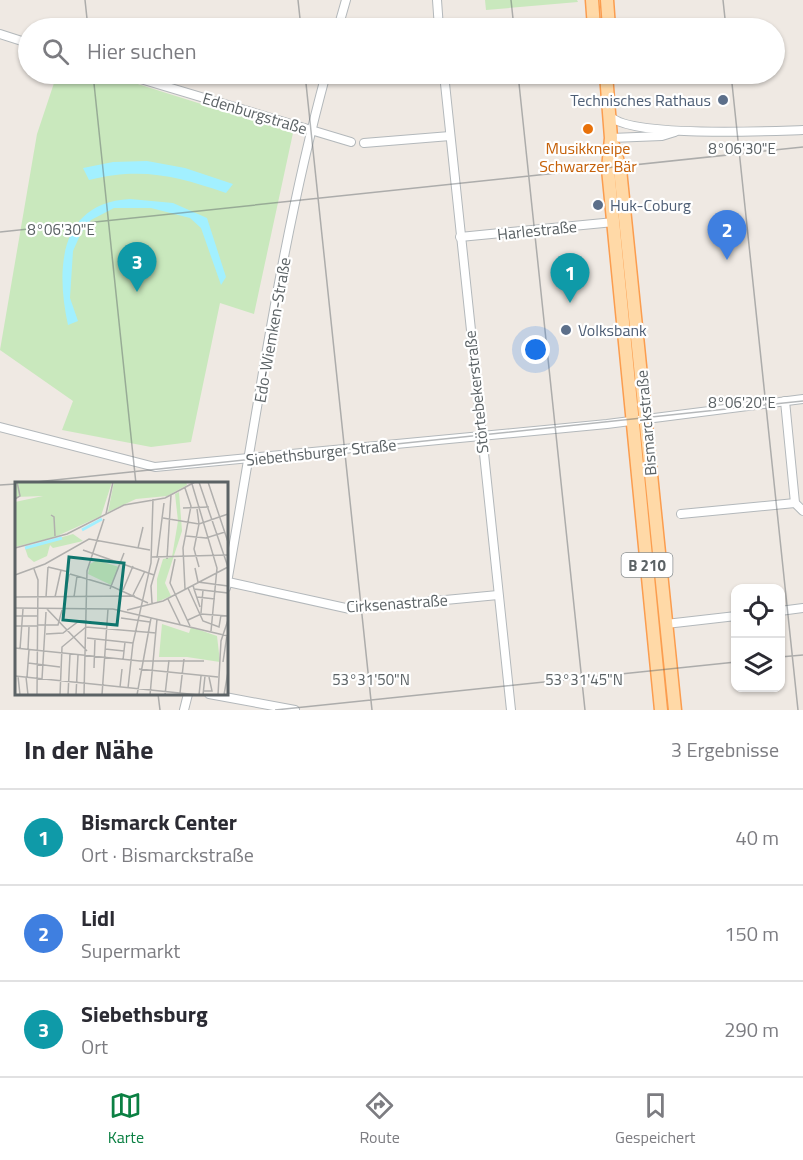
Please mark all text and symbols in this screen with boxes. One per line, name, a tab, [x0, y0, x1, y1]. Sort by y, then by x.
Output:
search box	[18, 18, 785, 84]
text: Hier suchen	[87, 34, 196, 68]
icon: search	[39, 35, 72, 68]
street label: Edenburgstraße	[200, 86, 310, 140]
place label: Technisches Rathaus	[570, 88, 711, 112]
marker: Technisches Rathaus	[716, 93, 730, 107]
marker: Musikkneipe Schwarzer Bär	[581, 122, 595, 136]
place label: Musikkneipe Schwarzer Bär	[539, 136, 637, 178]
text: 8°06'30"E	[708, 137, 776, 160]
place label: Huk-Coburg	[610, 193, 691, 217]
marker: Huk-Coburg	[591, 198, 605, 212]
pin: 2	[708, 210, 746, 260]
street label: Harlestraße	[496, 214, 578, 246]
text: 8°06'30"E	[27, 218, 95, 241]
pin: 3	[118, 242, 156, 292]
pin: 1	[550, 254, 590, 303]
street label: Edo-Wiemken-Straße	[247, 255, 297, 405]
place label: Volksbank	[578, 318, 647, 342]
marker: Volksbank	[559, 323, 573, 337]
street label: Störtebekerstraße	[458, 329, 494, 455]
your location	[521, 335, 550, 364]
street label: Bismarckstraße	[629, 369, 663, 477]
text: 8°06'20"E	[708, 391, 776, 414]
street label: Siebethsburger Straße	[245, 432, 397, 472]
inset map	[15, 482, 228, 695]
road number: B 210	[622, 553, 672, 577]
map controls	[731, 584, 785, 692]
button: locate	[731, 584, 785, 638]
street label: Cirksenastraße	[346, 587, 448, 619]
button: layers	[731, 638, 785, 692]
text: 53°31'50"N	[332, 668, 410, 691]
text: 53°31'45"N	[545, 668, 623, 691]
text: In der Nähe	[24, 730, 153, 769]
text: 3 Ergebnisse	[671, 734, 779, 765]
text: Bismarck Center	[81, 805, 237, 839]
text: 1	[38, 822, 49, 853]
text: 40 m	[735, 822, 779, 853]
text: Ort · Bismarckstraße	[81, 839, 254, 870]
text: Lidl	[81, 901, 115, 935]
text: 2	[38, 918, 49, 949]
text: 150 m	[724, 918, 779, 949]
text: Supermarkt	[81, 935, 180, 966]
text: Siebethsburg	[81, 997, 208, 1031]
text: 3	[38, 1014, 49, 1045]
text: 290 m	[724, 1014, 779, 1045]
text: Ort	[81, 1031, 108, 1062]
tab: Karte	[108, 1089, 144, 1149]
tab: Route	[359, 1089, 400, 1149]
tab: Gespeichert	[615, 1089, 695, 1149]

